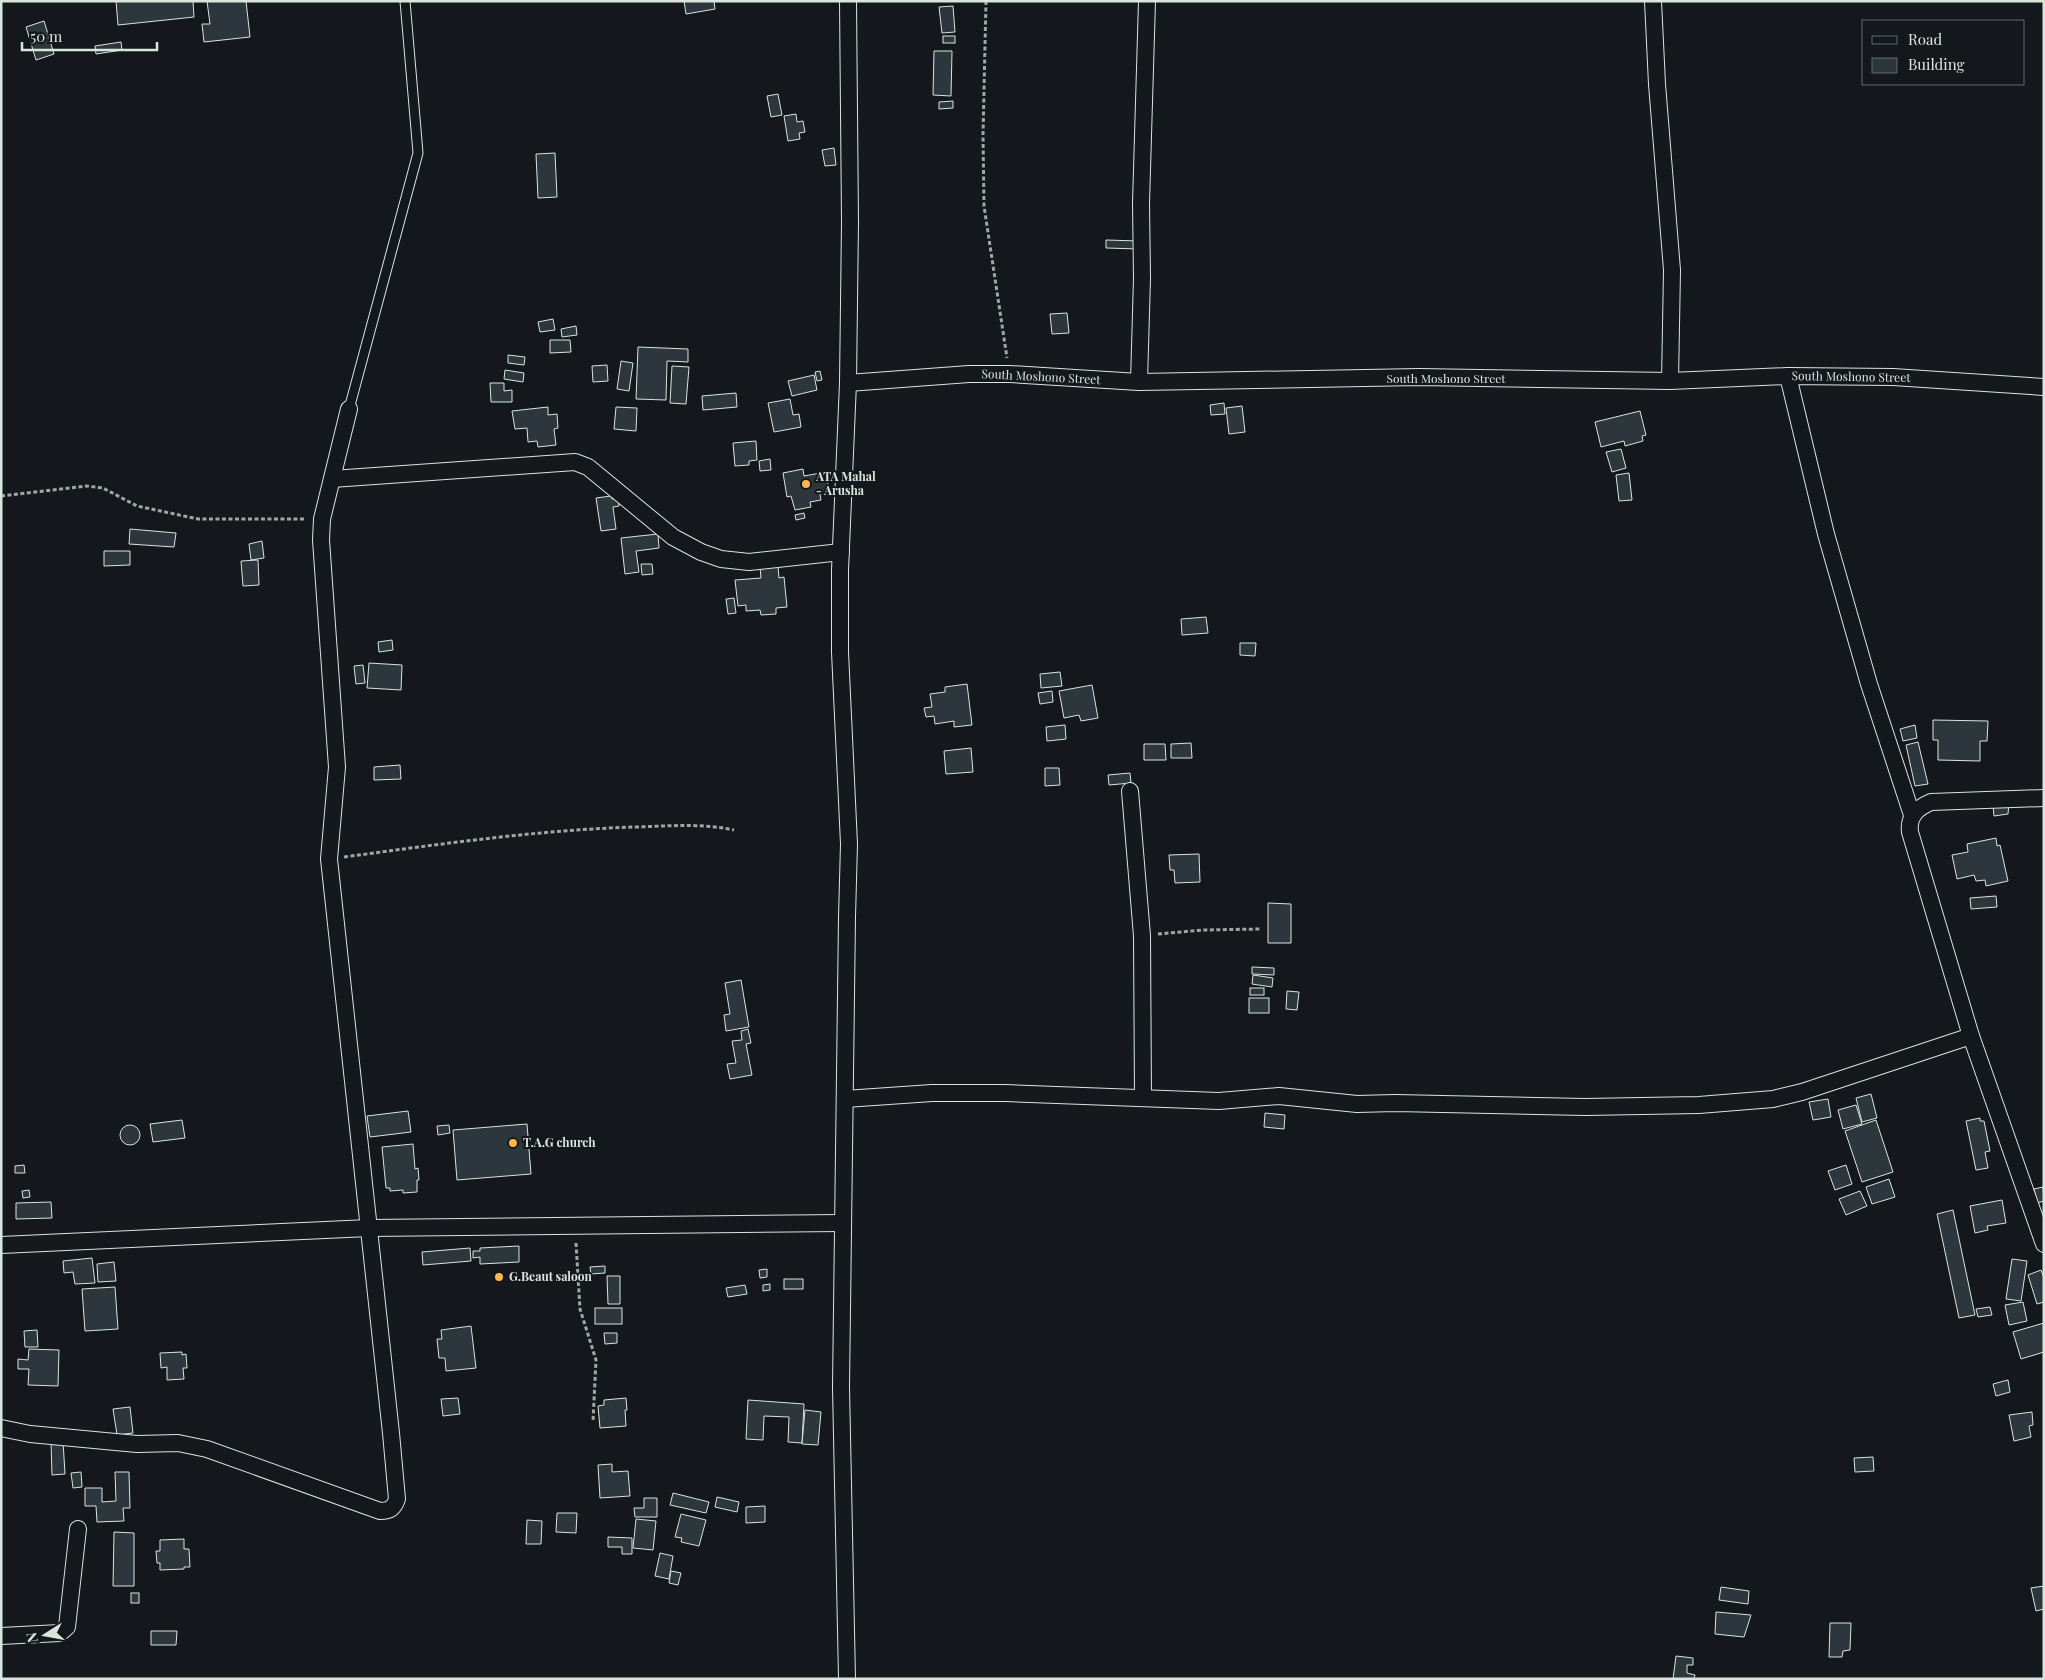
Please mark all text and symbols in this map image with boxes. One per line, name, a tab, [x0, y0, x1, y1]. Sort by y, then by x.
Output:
scale bar	[22, 20, 158, 52]
legend	[1862, 20, 2025, 85]
text: 50 m	[30, 26, 63, 46]
text: Road	[1908, 29, 1942, 49]
text: Building	[1908, 54, 1965, 74]
street label: South Moshono Street	[981, 365, 1102, 387]
street label: South Moshono Street	[1791, 367, 1911, 385]
street label: South Moshono Street	[1386, 370, 1506, 386]
place label: ATA Mahal - Arusha	[815, 468, 876, 498]
marker: ATA Mahal - Arusha	[800, 478, 812, 490]
place label: T.A.G church	[523, 1134, 596, 1150]
marker: T.A.G church	[507, 1137, 519, 1149]
place label: G.Beaut saloon	[509, 1268, 593, 1284]
marker: G.Beaut saloon	[493, 1271, 505, 1283]
north arrow	[20, 1610, 70, 1660]
text: N	[21, 1631, 42, 1644]

